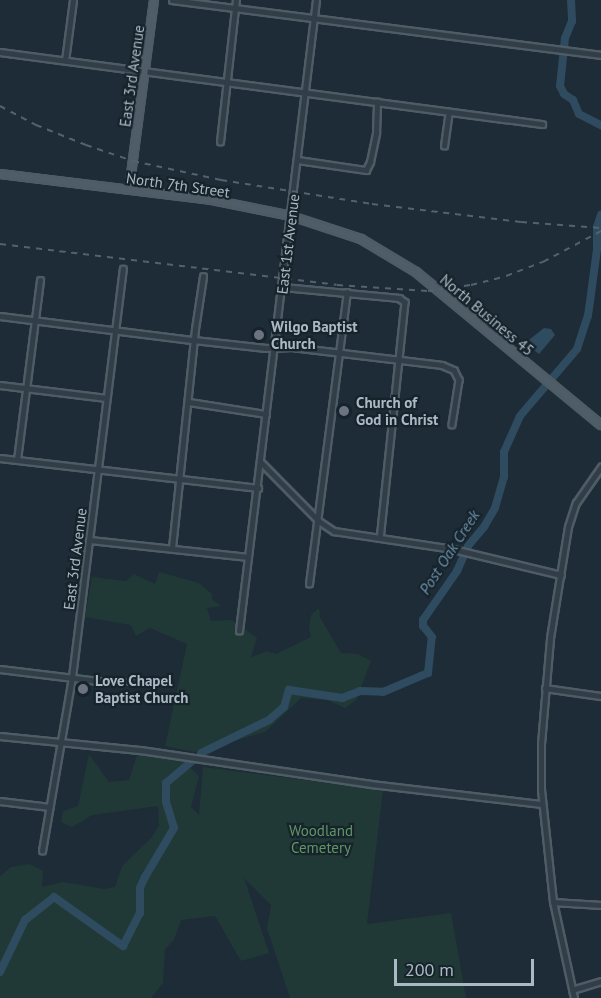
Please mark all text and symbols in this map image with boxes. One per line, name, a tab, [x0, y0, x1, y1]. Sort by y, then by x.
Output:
street label: East 3rd Avenue	[116, 24, 148, 128]
street label: North 7th Street	[125, 169, 231, 201]
street label: East 1st Avenue	[273, 193, 303, 295]
street label: North Business 45	[436, 271, 538, 359]
place label: Wilgo Baptist Church	[271, 317, 358, 352]
marker: Wilgo Baptist Church	[252, 328, 266, 342]
place label: Church of God in Christ	[356, 393, 438, 428]
marker: Church of God in Christ	[337, 404, 351, 418]
water label: Post Oak Creek	[414, 506, 484, 598]
street label: East 3rd Avenue	[60, 507, 90, 611]
place label: Love Chapel Baptist Church	[95, 671, 189, 706]
marker: Love Chapel Baptist Church	[76, 682, 90, 696]
park label: Woodland Cemetery	[289, 821, 353, 856]
scale bar	[397, 947, 536, 985]
text: 200 m	[405, 958, 454, 981]

